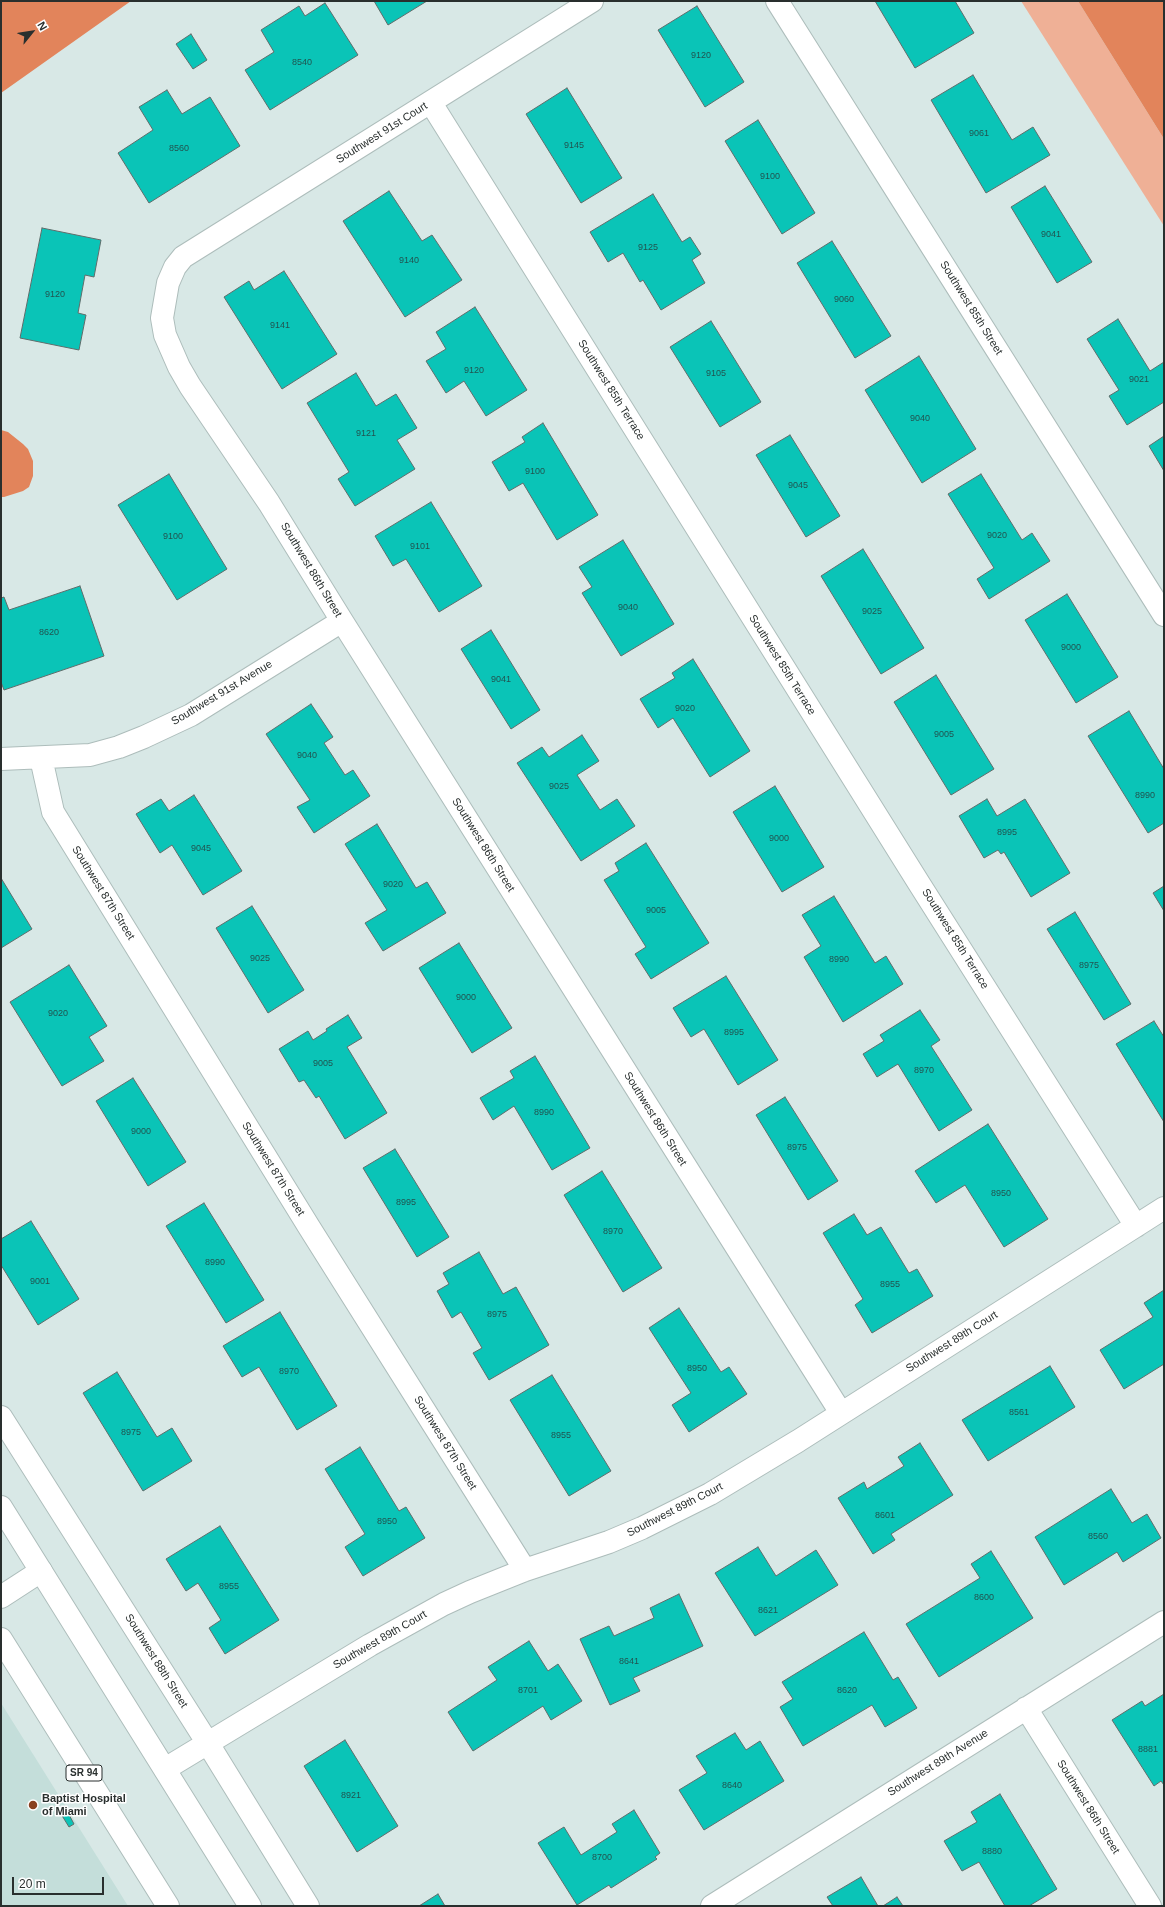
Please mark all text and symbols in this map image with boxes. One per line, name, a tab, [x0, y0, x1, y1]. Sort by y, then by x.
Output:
north arrow	[12, 12, 52, 52]
text: N	[35, 20, 50, 32]
house number: 9120	[691, 51, 711, 61]
house number: 8540	[292, 58, 312, 68]
street label: Southwest 91st Court	[334, 100, 430, 166]
house number: 9061	[969, 129, 989, 139]
house number: 9145	[564, 141, 584, 151]
house number: 8560	[169, 144, 189, 154]
house number: 9100	[760, 172, 780, 182]
house number: 9041	[1041, 230, 1061, 240]
house number: 9125	[638, 243, 658, 253]
house number: 9140	[399, 256, 419, 266]
street label: Southwest 85th Street	[937, 259, 1005, 357]
house number: 9120	[45, 290, 65, 300]
house number: 9060	[834, 295, 854, 305]
house number: 9141	[270, 321, 290, 331]
street label: Southwest 85th Terrace	[575, 338, 647, 442]
house number: 9120	[464, 366, 484, 376]
house number: 9105	[706, 369, 726, 379]
house number: 9021	[1129, 375, 1149, 385]
house number: 9040	[910, 414, 930, 424]
house number: 9121	[356, 429, 376, 439]
house number: 9100	[525, 467, 545, 477]
house number: 9045	[788, 481, 808, 491]
street label: Southwest 86th Street	[277, 520, 345, 620]
house number: 9020	[987, 531, 1007, 541]
house number: 9100	[163, 532, 183, 542]
house number: 9101	[410, 542, 430, 552]
house number: 9040	[618, 603, 638, 613]
house number: 9025	[862, 607, 882, 617]
street label: Southwest 85th Terrace	[746, 613, 818, 717]
house number: 8620	[39, 628, 59, 638]
house number: 9000	[1061, 643, 1081, 653]
street label: Southwest 91st Avenue	[169, 658, 275, 728]
house number: 9041	[491, 675, 511, 685]
house number: 9020	[675, 704, 695, 714]
house number: 9005	[934, 730, 954, 740]
house number: 9040	[297, 751, 317, 761]
house number: 9025	[549, 782, 569, 792]
house number: 8990	[1135, 791, 1155, 801]
street label: Southwest 86th Street	[449, 796, 517, 894]
house number: 8995	[997, 828, 1017, 838]
house number: 9000	[769, 834, 789, 844]
street label: Southwest 87th Street	[69, 844, 137, 942]
house number: 9045	[191, 844, 211, 854]
house number: 9020	[383, 880, 403, 890]
street label: Southwest 85th Terrace	[919, 887, 991, 991]
house number: 9005	[646, 906, 666, 916]
house number: 9025	[250, 954, 270, 964]
house number: 8990	[829, 955, 849, 965]
house number: 8975	[1079, 961, 1099, 971]
house number: 9000	[456, 993, 476, 1003]
house number: 9020	[48, 1009, 68, 1019]
house number: 8995	[724, 1028, 744, 1038]
house number: 9005	[313, 1059, 333, 1069]
house number: 8970	[914, 1066, 934, 1076]
street label: Southwest 86th Street	[621, 1070, 689, 1168]
house number: 8990	[534, 1108, 554, 1118]
street label: Southwest 87th Street	[239, 1120, 307, 1218]
house number: 9000	[131, 1127, 151, 1137]
house number: 8975	[787, 1143, 807, 1153]
house number: 8950	[991, 1189, 1011, 1199]
house number: 8995	[396, 1198, 416, 1208]
house number: 8970	[603, 1227, 623, 1237]
house number: 8990	[205, 1258, 225, 1268]
house number: 9001	[30, 1277, 50, 1287]
house number: 8955	[880, 1280, 900, 1290]
street label: Southwest 89th Court	[904, 1308, 1000, 1376]
house number: 8975	[487, 1310, 507, 1320]
house number: 8950	[687, 1364, 707, 1374]
house number: 8970	[279, 1367, 299, 1377]
street label: Southwest 87th Street	[411, 1394, 479, 1492]
house number: 8561	[1009, 1408, 1029, 1418]
house number: 8975	[121, 1428, 141, 1438]
house number: 8955	[551, 1431, 571, 1441]
street label: Southwest 89th Court	[625, 1480, 725, 1540]
house number: 8601	[875, 1511, 895, 1521]
house number: 8950	[377, 1517, 397, 1527]
house number: 8560	[1088, 1532, 1108, 1542]
house number: 8955	[219, 1582, 239, 1592]
house number: 8600	[974, 1593, 994, 1603]
house number: 8621	[758, 1606, 778, 1616]
street label: Southwest 89th Court	[331, 1608, 429, 1672]
street label: Southwest 88th Street	[122, 1612, 190, 1710]
house number: 8641	[619, 1657, 639, 1667]
house number: 8701	[518, 1686, 538, 1696]
house number: 8620	[837, 1686, 857, 1696]
street label: Southwest 89th Avenue	[885, 1727, 991, 1799]
house number: 8881	[1138, 1745, 1158, 1755]
street label: Southwest 86th Street	[1054, 1758, 1122, 1856]
road number: SR 94	[66, 1765, 102, 1781]
house number: 8640	[722, 1781, 742, 1791]
house number: 8921	[341, 1791, 361, 1801]
place label: Baptist Hospital of Miami	[42, 1792, 126, 1818]
marker: Baptist Hospital of Miami	[27, 1799, 39, 1811]
house number: 8880	[982, 1847, 1002, 1857]
house number: 8700	[592, 1853, 612, 1863]
scale bar	[14, 1869, 106, 1895]
text: 20 m	[19, 1877, 46, 1891]

